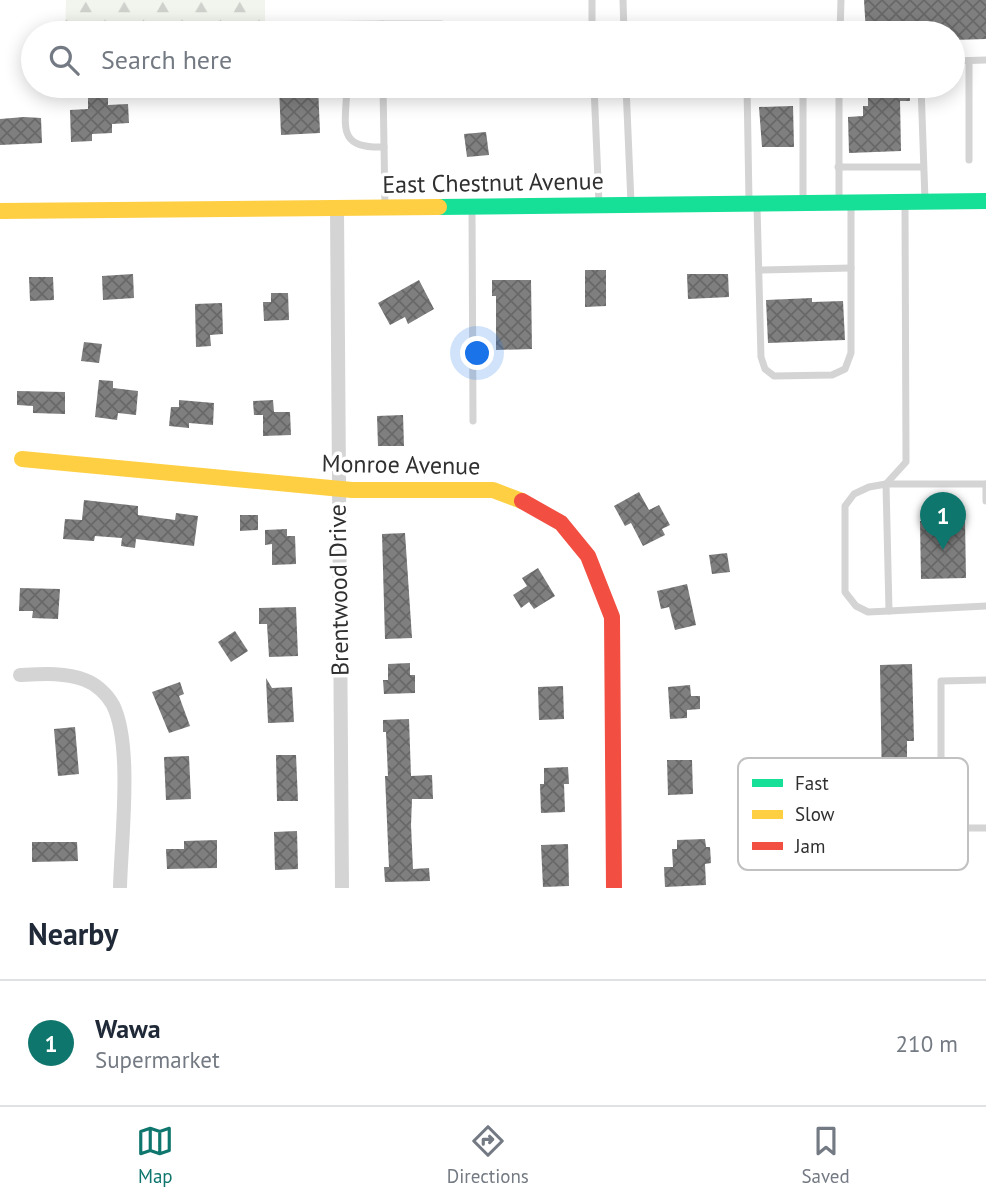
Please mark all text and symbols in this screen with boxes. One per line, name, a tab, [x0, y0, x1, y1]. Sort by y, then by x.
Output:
search box	[21, 21, 965, 98]
icon: search	[45, 41, 83, 79]
text: Search here	[101, 43, 232, 76]
street label: East Chestnut Avenue	[382, 165, 604, 200]
your location	[460, 336, 494, 370]
street label: Monroe Avenue	[321, 448, 481, 481]
pin: 1	[920, 492, 966, 550]
street label: Brentwood Drive	[322, 504, 355, 676]
legend	[738, 758, 968, 870]
text: Fast	[795, 771, 829, 795]
text: Slow	[795, 802, 835, 826]
text: Jam	[794, 834, 825, 858]
text: Nearby	[28, 914, 118, 953]
text: Wawa	[95, 1012, 161, 1045]
text: 1	[44, 1029, 58, 1058]
text: 210 m	[896, 1029, 958, 1058]
text: Supermarket	[95, 1045, 220, 1074]
tab: Map	[136, 1122, 174, 1188]
tab: Directions	[447, 1122, 529, 1188]
tab: Saved	[801, 1122, 850, 1188]

